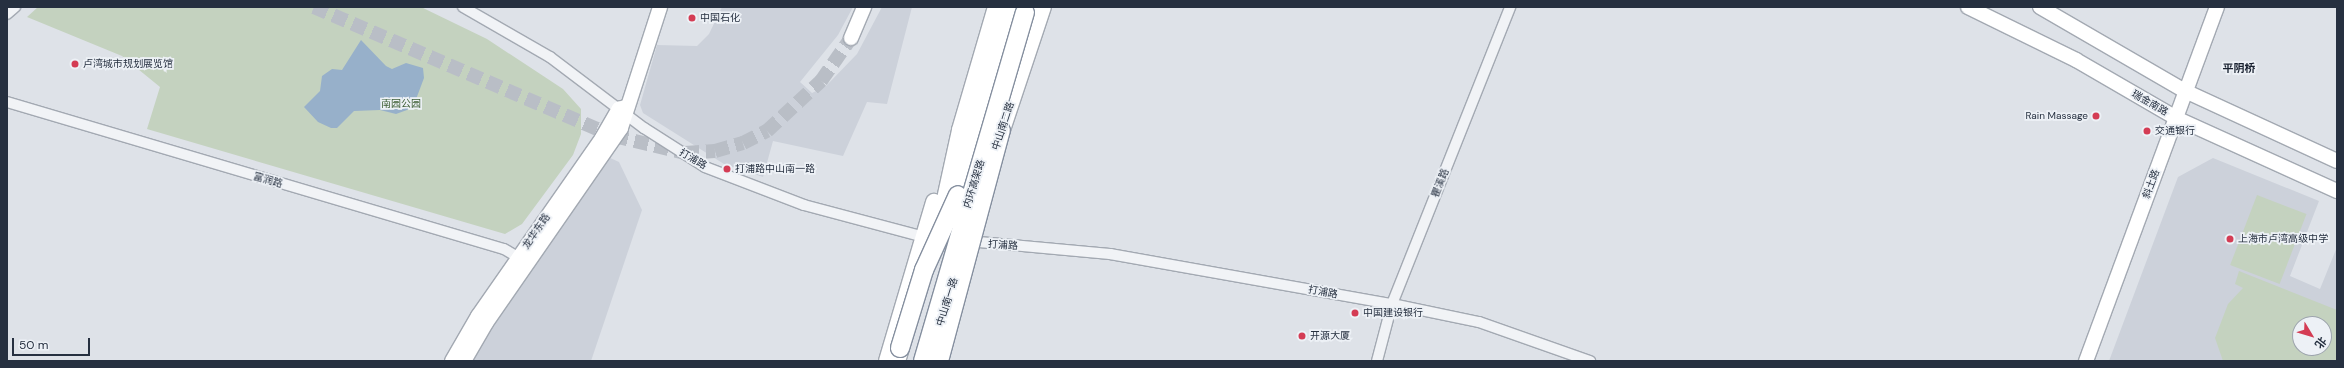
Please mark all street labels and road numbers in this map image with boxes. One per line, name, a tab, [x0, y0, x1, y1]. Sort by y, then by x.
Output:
street label: 瑞金南路	[2130, 88, 2170, 118]
street label: 中山南二路	[990, 100, 1016, 152]
street label: 打浦路	[677, 146, 709, 172]
street label: 内环高架路	[961, 158, 987, 210]
street label: 瞿溪路	[1429, 167, 1451, 199]
street label: 斜土路	[2140, 168, 2162, 200]
street label: 富润路	[252, 170, 284, 190]
street label: 龙华东路	[520, 211, 552, 251]
street label: 打浦路	[988, 238, 1018, 252]
street label: 中山南一路	[934, 276, 960, 328]
street label: 打浦路	[1307, 283, 1339, 301]

